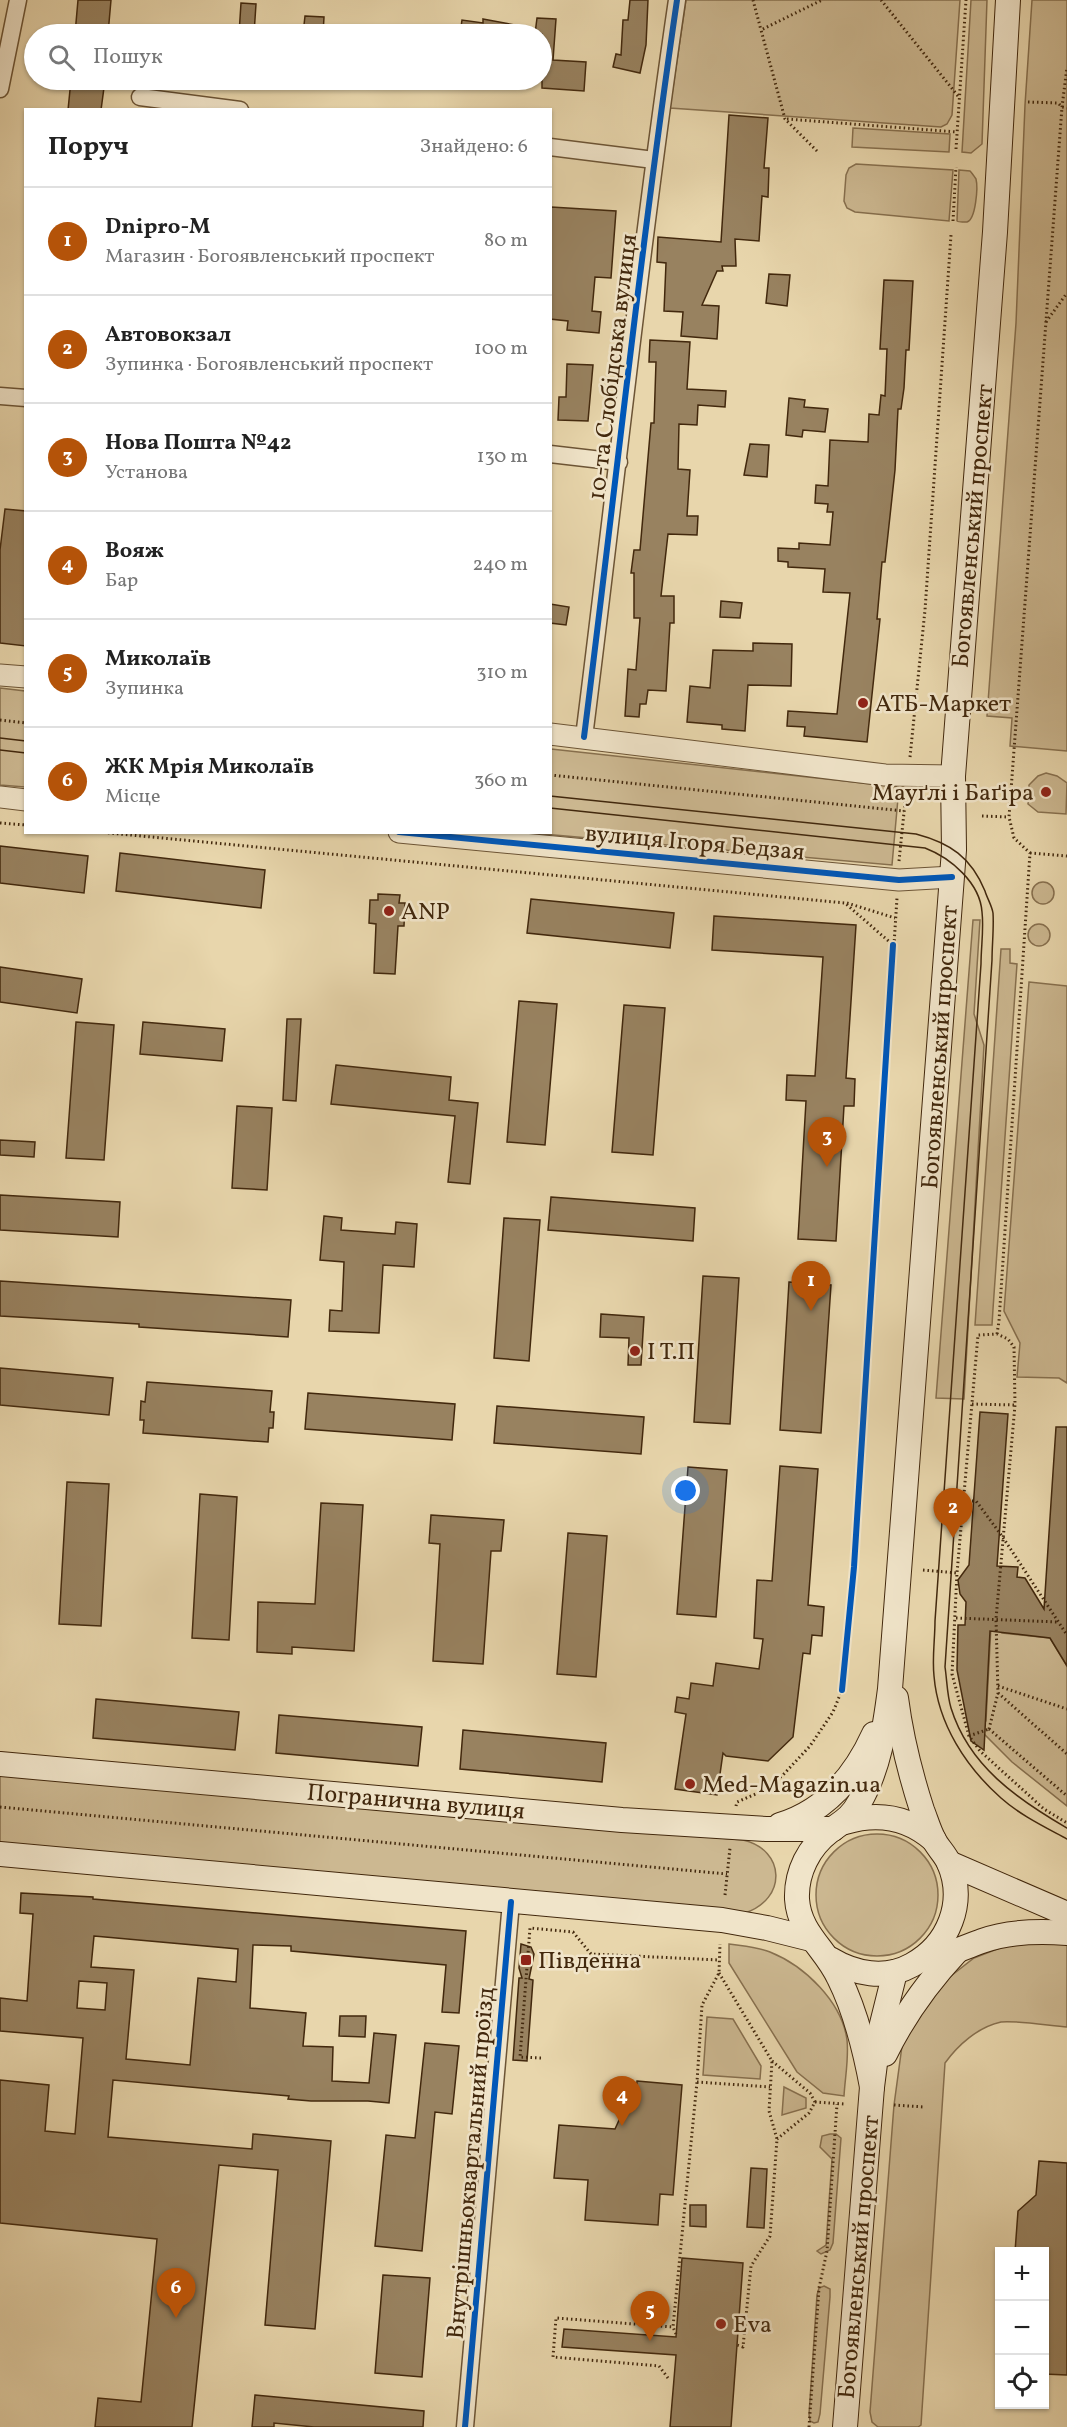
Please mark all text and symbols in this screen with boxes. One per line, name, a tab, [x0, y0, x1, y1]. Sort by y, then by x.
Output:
search box	[24, 24, 552, 90]
icon: search	[45, 41, 78, 74]
text: Пошук	[93, 42, 163, 73]
text: Поруч	[48, 129, 129, 165]
text: Знайдено: 6	[420, 133, 528, 161]
text: Dnipro-M	[105, 212, 210, 243]
text: 1	[63, 227, 72, 255]
text: 80 m	[484, 227, 528, 255]
street label: 10-та Слобідська вулиця	[581, 232, 647, 502]
text: Магазин · Богоявленський проспект	[105, 243, 434, 271]
text: Автовокзал	[105, 320, 231, 351]
text: 2	[62, 335, 73, 363]
text: 100 m	[474, 335, 528, 363]
text: Зупинка · Богоявленський проспект	[105, 351, 433, 379]
street label: Богоявленський проспект	[945, 383, 1003, 669]
text: Нова Пошта №42	[105, 428, 292, 459]
text: 3	[62, 443, 73, 471]
text: 130 m	[477, 443, 528, 471]
text: Установа	[105, 459, 188, 487]
text: Вояж	[105, 536, 164, 567]
text: 4	[61, 551, 74, 579]
text: 240 m	[473, 551, 528, 579]
text: Бар	[105, 567, 138, 595]
text: Миколаїв	[105, 644, 211, 675]
text: 5	[63, 659, 72, 687]
text: 310 m	[476, 659, 528, 687]
text: Зупинка	[105, 675, 184, 703]
place label: АТБ-Маркет	[875, 688, 1011, 722]
marker: АТБ-Маркет	[856, 696, 870, 710]
text: ЖК Мрія Миколаїв	[105, 752, 314, 783]
text: 6	[62, 767, 73, 795]
text: 360 m	[474, 767, 528, 795]
place label: Мауґлі і Баґіра	[872, 777, 1034, 811]
text: Місце	[105, 783, 160, 811]
marker: Мауґлі і Баґіра	[1039, 785, 1053, 799]
street label: вулиця Ігоря Бедзая	[584, 817, 806, 871]
place label: ANP	[401, 896, 450, 930]
marker: ANP	[382, 904, 396, 918]
street label: Богоявленський проспект	[914, 904, 968, 1190]
pin: 3	[808, 1118, 846, 1167]
pin: 1	[792, 1262, 830, 1311]
place label: І Т.П	[647, 1336, 695, 1370]
marker: І Т.П	[628, 1344, 642, 1358]
your location	[671, 1476, 700, 1505]
pin: 2	[934, 1488, 972, 1538]
place label: Med-Magazin.ua	[702, 1769, 881, 1803]
street label: Погранична вулиця	[305, 1777, 526, 1829]
marker: Med-Magazin.ua	[683, 1777, 697, 1791]
place label: Південна	[538, 1945, 641, 1979]
marker: Південна	[519, 1953, 533, 1967]
street label: Внутрішньоквартальний проїзд	[440, 1985, 504, 2341]
pin: 4	[602, 2076, 642, 2126]
street label: Богоявленський проспект	[831, 2114, 889, 2400]
map controls	[995, 2247, 1049, 2409]
button: +	[995, 2247, 1049, 2301]
pin: 6	[156, 2268, 195, 2318]
pin: 5	[630, 2292, 670, 2341]
button: −	[995, 2301, 1049, 2355]
place label: Eva	[733, 2309, 772, 2343]
marker: Eva	[714, 2317, 728, 2331]
button: locate	[995, 2355, 1049, 2409]

